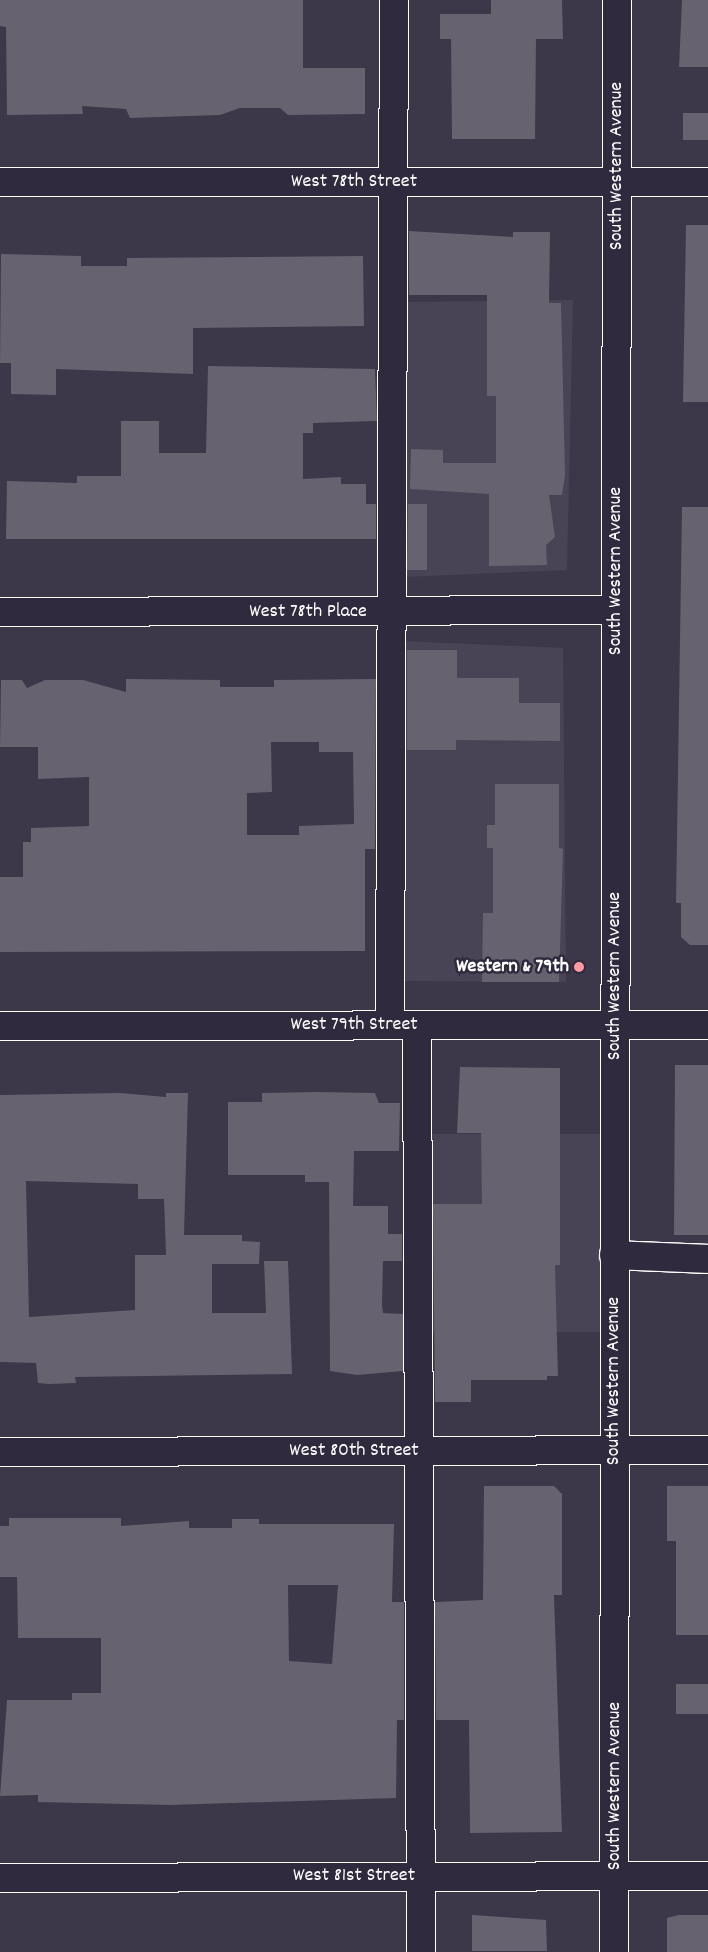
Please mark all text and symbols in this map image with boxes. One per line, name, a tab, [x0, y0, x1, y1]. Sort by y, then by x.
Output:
street label: South Western Avenue	[605, 82, 629, 250]
street label: West 78th Street	[291, 170, 417, 194]
street label: South Western Avenue	[604, 487, 628, 655]
street label: West 78th Place	[249, 600, 367, 624]
street label: South Western Avenue	[603, 892, 627, 1060]
place label: Western & 79th	[456, 955, 569, 979]
marker: Western & 79th	[573, 961, 585, 973]
street label: West 79th Street	[290, 1013, 418, 1037]
street label: South Western Avenue	[602, 1297, 626, 1465]
street label: West 80th Street	[289, 1439, 419, 1463]
street label: South Western Avenue	[603, 1702, 627, 1870]
street label: West 81st Street	[293, 1864, 415, 1888]

